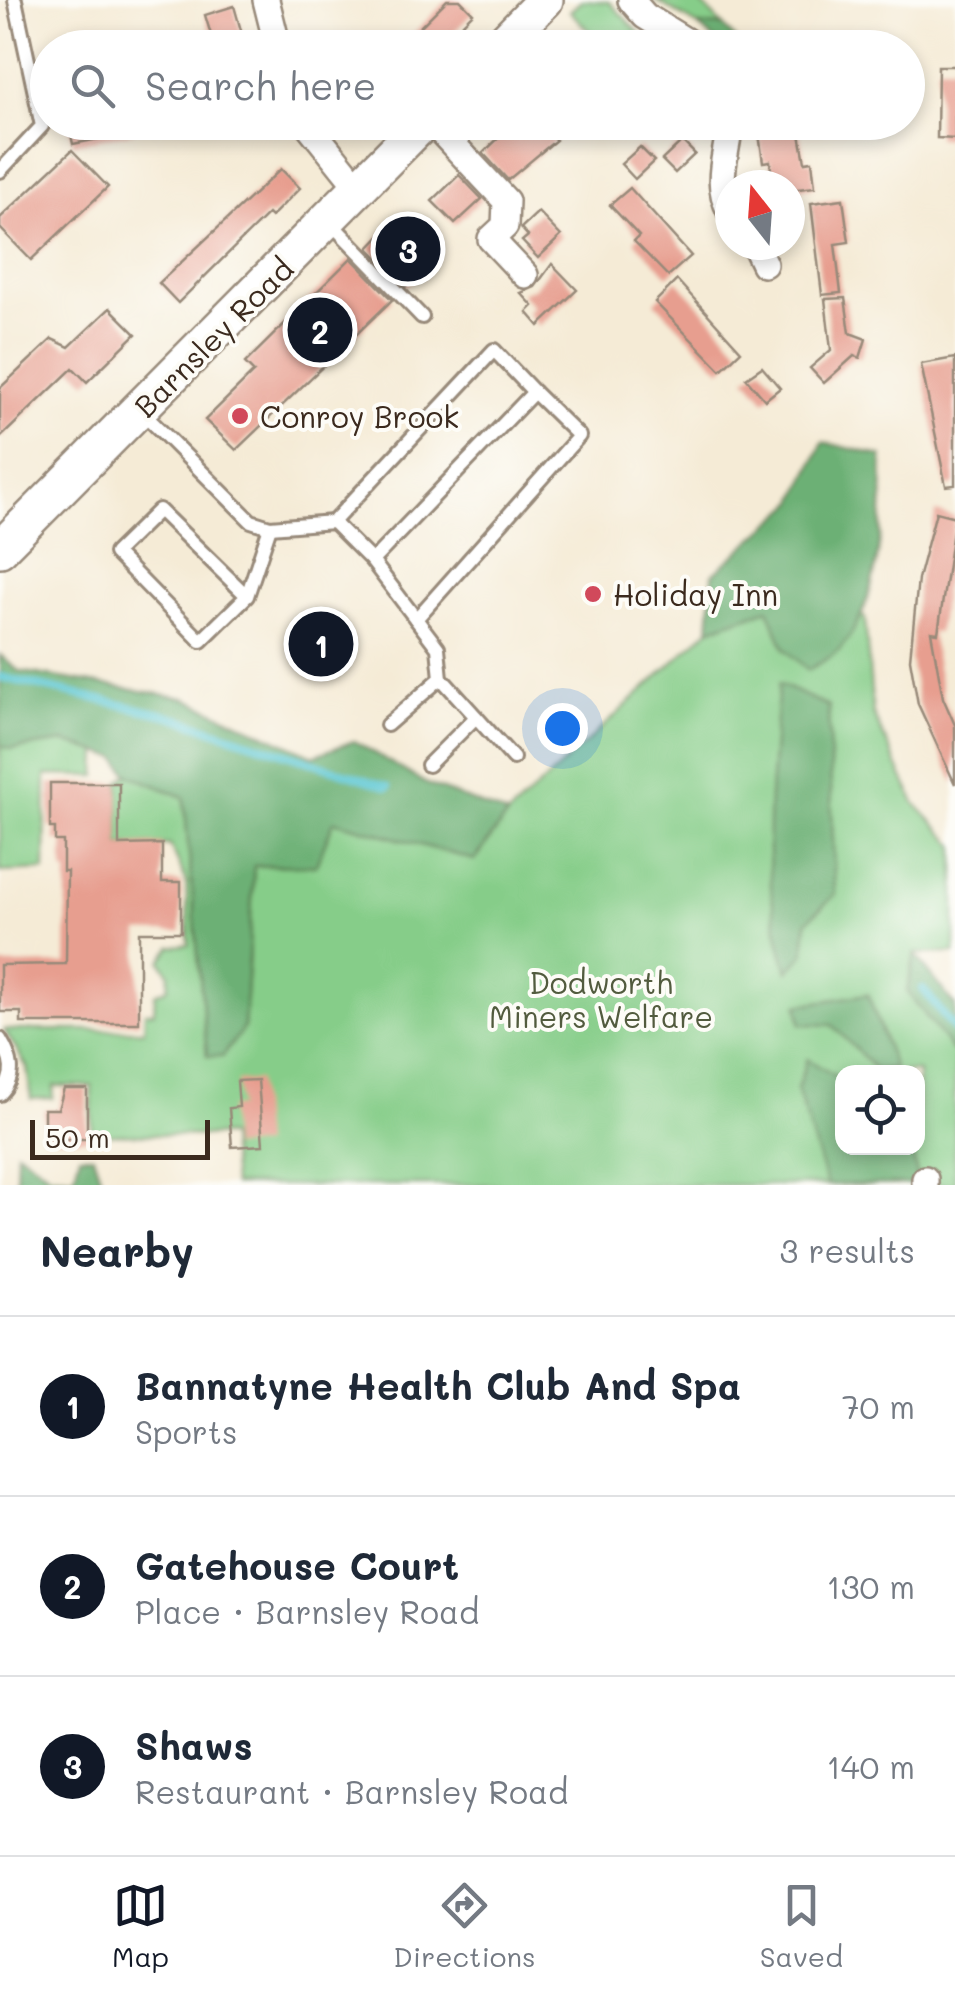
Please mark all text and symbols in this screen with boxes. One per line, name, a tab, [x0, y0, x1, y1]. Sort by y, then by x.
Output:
search box	[30, 30, 925, 140]
icon: search	[65, 58, 120, 113]
text: Search here	[145, 60, 376, 110]
north arrow	[715, 170, 805, 260]
pin: 3	[376, 212, 440, 286]
street label: Barnsley Road	[125, 249, 301, 425]
pin: 2	[288, 292, 352, 368]
place label: Conroy Brook	[260, 396, 459, 436]
marker: Conroy Brook	[229, 405, 251, 427]
place label: Holiday Inn	[613, 574, 778, 614]
marker: Holiday Inn	[582, 583, 604, 605]
pin: 1	[288, 606, 354, 682]
your location	[537, 703, 588, 754]
park label: Dodworth Miners Welfare	[489, 962, 713, 1036]
map controls	[835, 1065, 925, 1155]
button: locate	[835, 1065, 925, 1155]
scale bar	[30, 1115, 210, 1160]
text: 50 m	[45, 1119, 110, 1155]
text: Nearby	[40, 1223, 194, 1278]
text: 3 results	[779, 1229, 915, 1271]
text: Bannatyne Health Club And Spa	[135, 1360, 741, 1410]
text: 1	[65, 1385, 80, 1427]
text: 70 m	[842, 1385, 915, 1427]
text: Sports	[135, 1410, 237, 1452]
text: Gatehouse Court	[135, 1540, 459, 1590]
text: 2	[64, 1565, 81, 1607]
text: 130 m	[826, 1565, 915, 1607]
text: Place · Barnsley Road	[135, 1590, 479, 1632]
text: Shaws	[135, 1720, 253, 1770]
text: 3	[63, 1745, 82, 1787]
text: 140 m	[826, 1745, 915, 1787]
text: Restaurant · Barnsley Road	[135, 1770, 568, 1812]
tab: Map	[112, 1878, 169, 1974]
tab: Directions	[393, 1878, 536, 1974]
tab: Saved	[760, 1878, 843, 1974]

